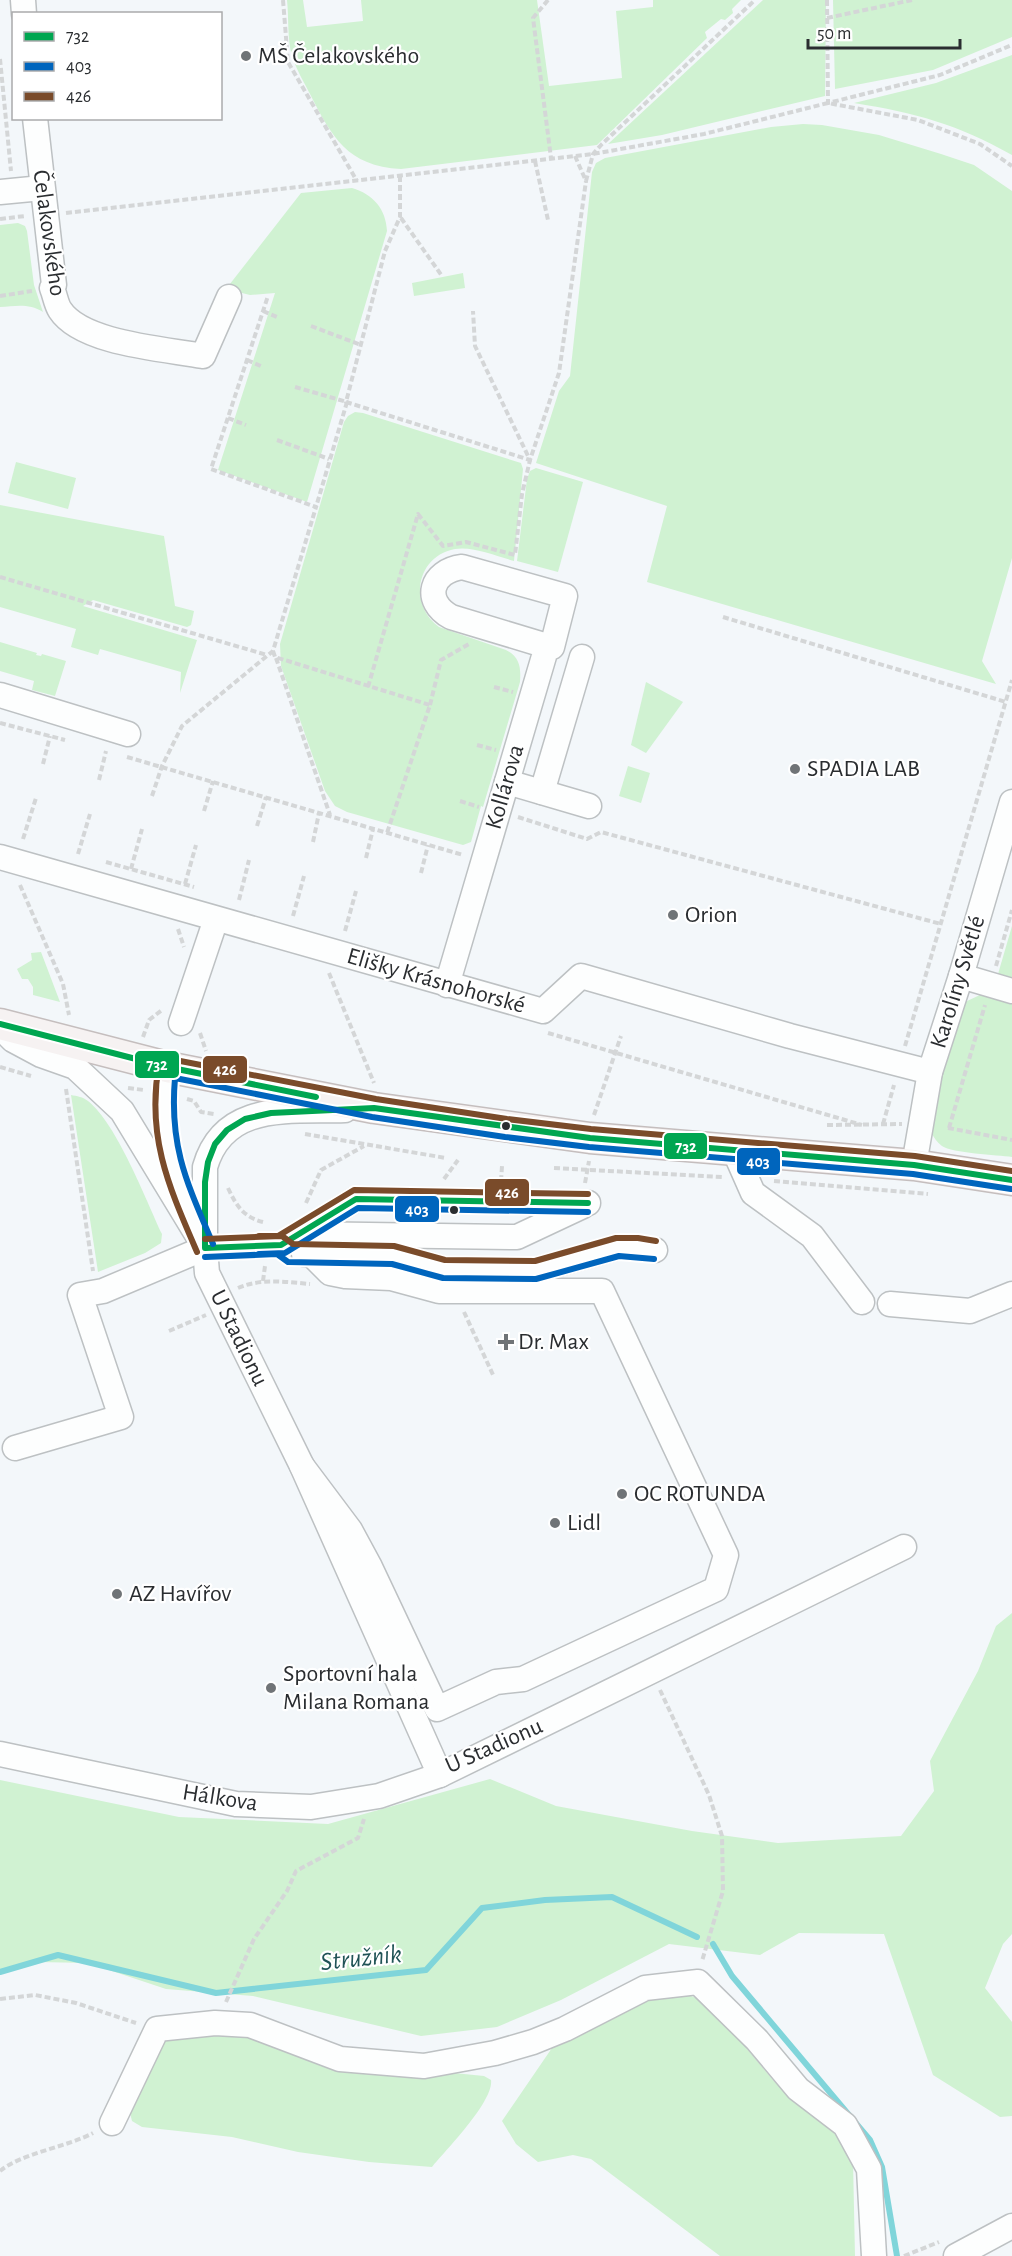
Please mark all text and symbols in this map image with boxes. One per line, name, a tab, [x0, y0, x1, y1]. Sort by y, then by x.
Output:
legend	[12, 12, 222, 120]
scale bar	[808, 12, 960, 50]
text: 50 m	[817, 25, 851, 43]
text: 732	[66, 28, 89, 46]
place label: MŠ Čelakovského	[258, 43, 419, 68]
marker: MŠ Čelakovského	[239, 49, 253, 63]
text: 403	[66, 58, 92, 76]
text: 426	[66, 88, 91, 106]
street label: Čelakovského	[28, 168, 71, 298]
street label: Kollárova	[481, 742, 529, 832]
place label: SPADIA LAB	[807, 757, 920, 781]
marker: SPADIA LAB	[788, 762, 802, 776]
place label: Orion	[685, 903, 738, 927]
marker: Orion	[666, 908, 680, 922]
street label: Karolíny Světlé	[926, 913, 990, 1051]
street label: Elišky Krásnohorské	[344, 944, 528, 1018]
line badge: 732	[134, 1050, 180, 1079]
line badge: 426	[202, 1055, 248, 1084]
text: 732	[146, 1057, 168, 1073]
text: 426	[213, 1062, 237, 1078]
unlabelled marker	[500, 1120, 512, 1132]
line badge: 732	[663, 1132, 708, 1160]
text: 732	[675, 1139, 697, 1155]
line badge: 403	[736, 1147, 781, 1176]
text: 403	[746, 1154, 770, 1170]
line badge: 426	[484, 1178, 530, 1207]
text: 426	[495, 1185, 519, 1201]
line badge: 403	[394, 1195, 440, 1223]
text: 403	[405, 1202, 429, 1218]
unlabelled marker	[448, 1204, 460, 1216]
street label: U Stadionu	[206, 1286, 272, 1390]
place label: Dr. Max	[518, 1330, 589, 1354]
marker: Dr. Max	[499, 1335, 513, 1349]
place label: OC ROTUNDA	[634, 1482, 765, 1506]
marker: OC ROTUNDA	[615, 1487, 629, 1501]
place label: Lidl	[567, 1511, 601, 1535]
marker: Lidl	[548, 1516, 562, 1530]
place label: AZ Havířov	[129, 1582, 232, 1606]
marker: AZ Havířov	[110, 1587, 124, 1601]
place label: Sportovní hala Milana Romana	[283, 1662, 429, 1714]
marker: Sportovní hala Milana Romana	[264, 1681, 278, 1695]
street label: U Stadionu	[442, 1714, 546, 1778]
street label: Hálkova	[181, 1780, 259, 1816]
water label: Stružník	[319, 1941, 403, 1975]

